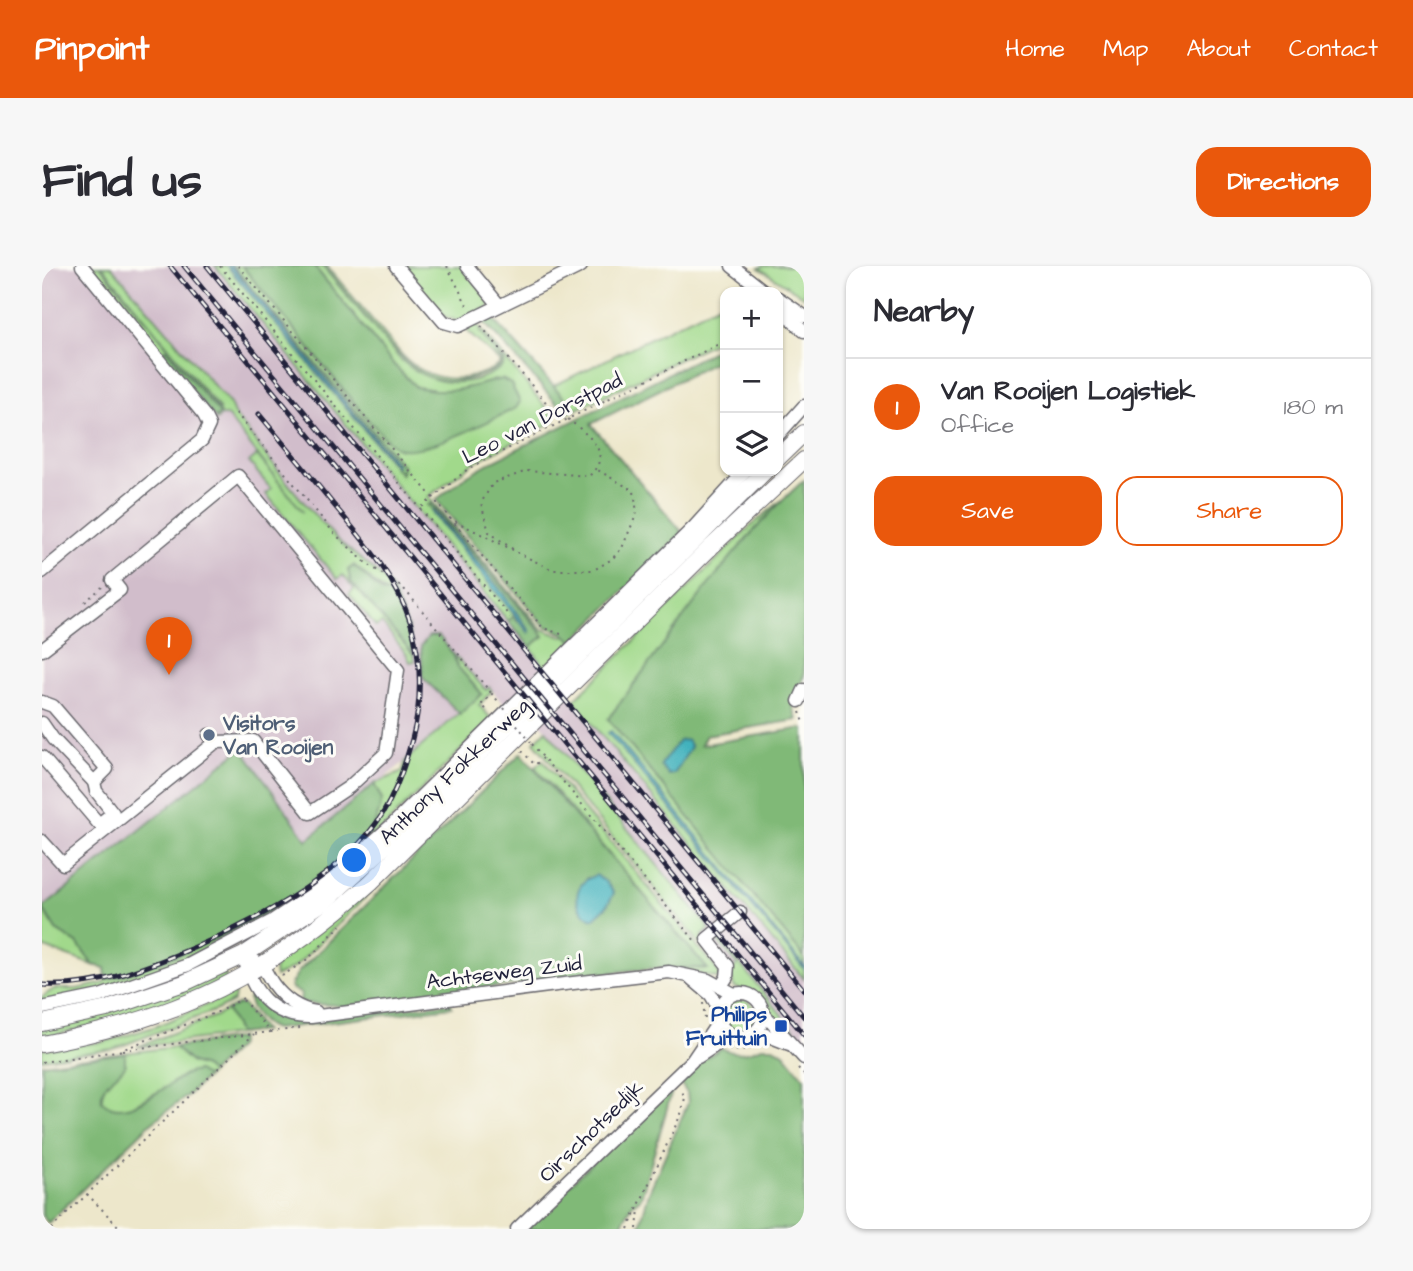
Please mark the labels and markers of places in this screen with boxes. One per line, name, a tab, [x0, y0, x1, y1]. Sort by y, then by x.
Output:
pin: 1	[146, 617, 192, 675]
place label: Visitors Van Rooijen	[222, 709, 334, 763]
marker: Visitors Van Rooijen	[201, 727, 217, 743]
place label: Philips Fruittuin	[686, 1000, 767, 1053]
marker: Philips Fruittuin	[773, 1018, 789, 1034]

